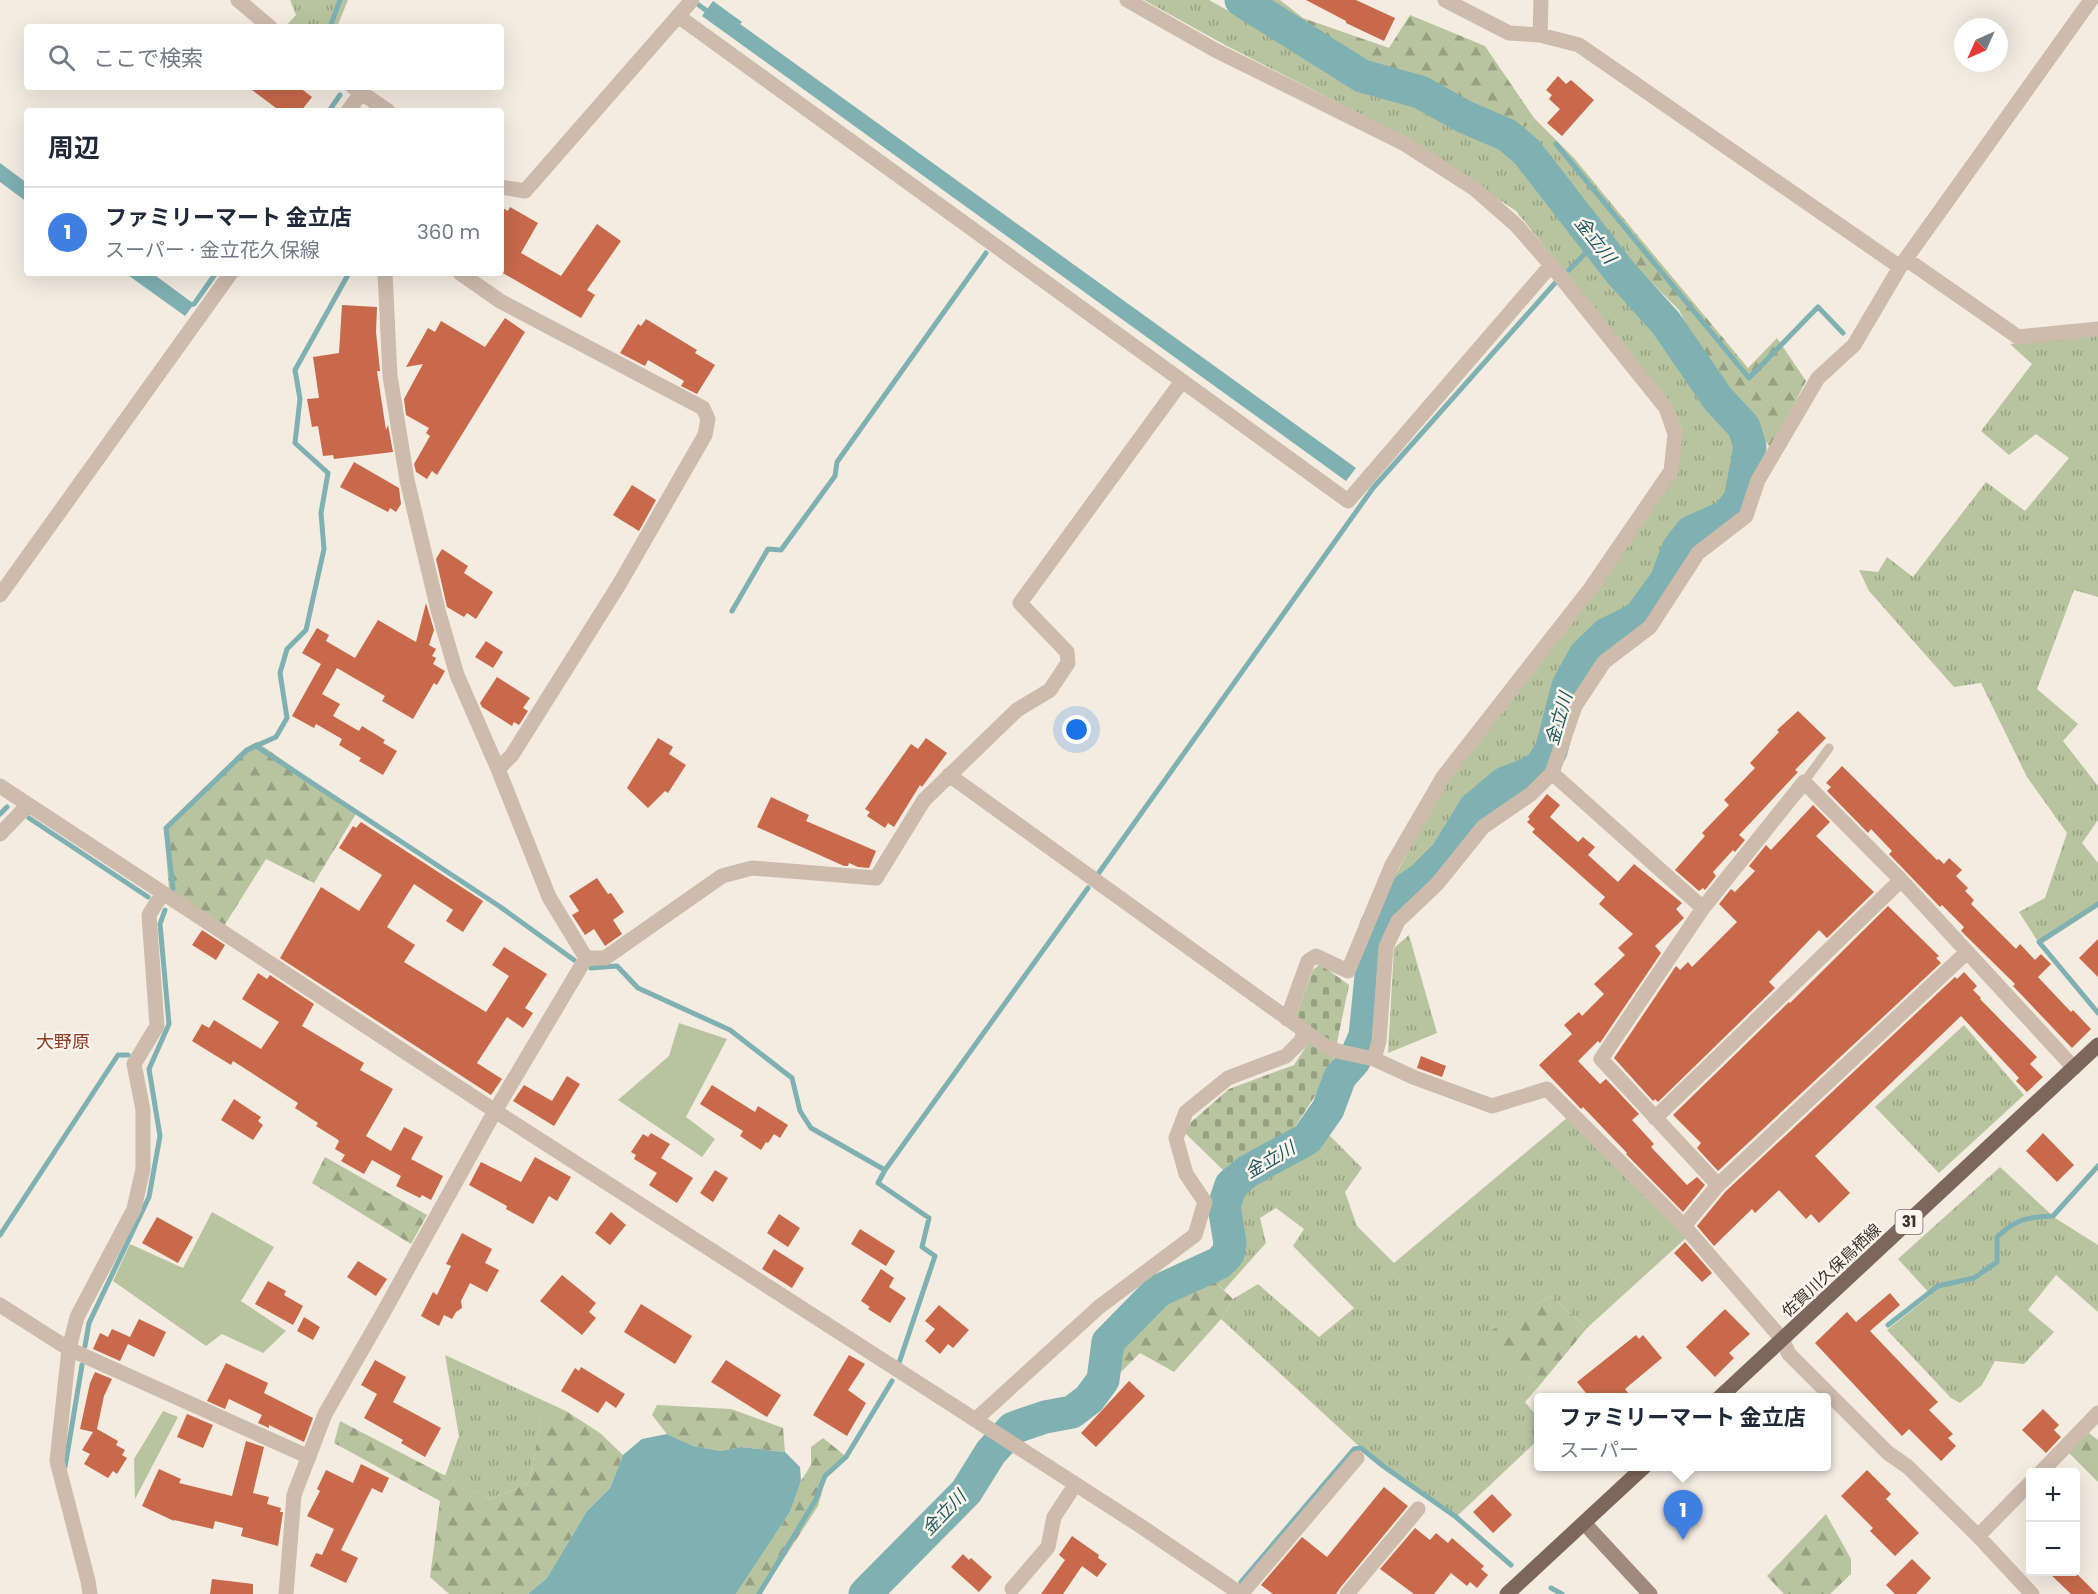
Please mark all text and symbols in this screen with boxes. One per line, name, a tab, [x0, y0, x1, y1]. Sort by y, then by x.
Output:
north arrow	[1954, 18, 2008, 72]
search box	[24, 24, 504, 90]
icon: search	[45, 41, 78, 74]
text: ここで検索	[93, 43, 203, 74]
text: 周辺	[48, 130, 100, 166]
text: ファミリーマート 金立店	[105, 202, 352, 233]
water label: 金立川	[1569, 211, 1623, 270]
text: 1	[64, 218, 71, 246]
text: 360 m	[417, 218, 480, 246]
text: スーパー · 金立花久保線	[105, 236, 320, 264]
water label: 金立川	[1539, 688, 1579, 748]
your location	[1062, 715, 1091, 744]
district label: 大野原	[36, 1029, 90, 1054]
water label: 金立川	[1240, 1134, 1301, 1184]
road number: 31	[1896, 1210, 1922, 1234]
street label: 佐賀川久保鳥栖線	[1777, 1218, 1886, 1322]
popup	[1534, 1393, 1831, 1471]
text: ファミリーマート 金立店	[1559, 1402, 1806, 1433]
text: スーパー	[1559, 1436, 1639, 1464]
map controls	[2026, 1468, 2080, 1576]
button: +	[2026, 1468, 2080, 1522]
water label: 金立川	[916, 1483, 973, 1541]
pin: 1	[1664, 1490, 1702, 1540]
button: −	[2026, 1522, 2080, 1576]

